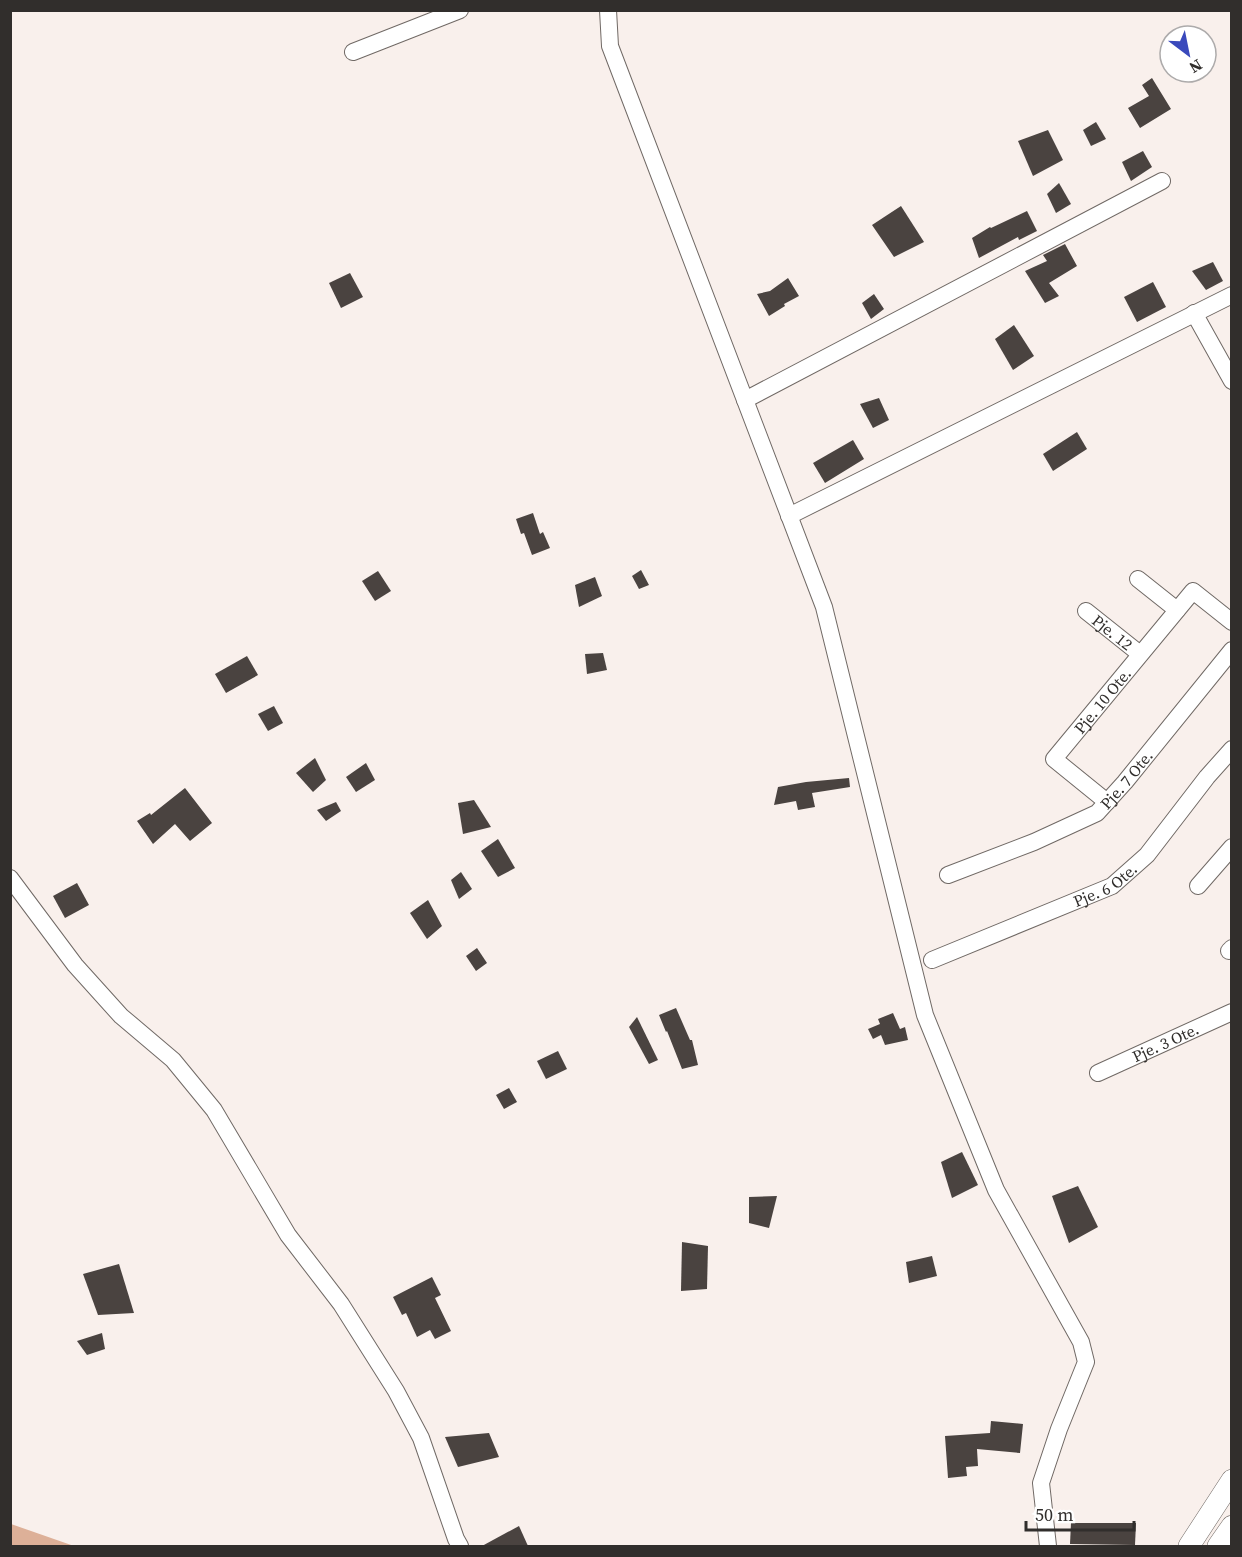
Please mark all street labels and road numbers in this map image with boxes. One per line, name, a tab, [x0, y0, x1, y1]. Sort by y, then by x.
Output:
street label: Pje. 12	[1088, 609, 1138, 655]
street label: Pje. 10 Ote.	[1069, 663, 1136, 738]
street label: Pje. 7 Ote.	[1095, 745, 1158, 814]
street label: Pje. 6 Ote.	[1070, 858, 1142, 912]
street label: Pje. 3 Ote.	[1128, 1018, 1202, 1067]

